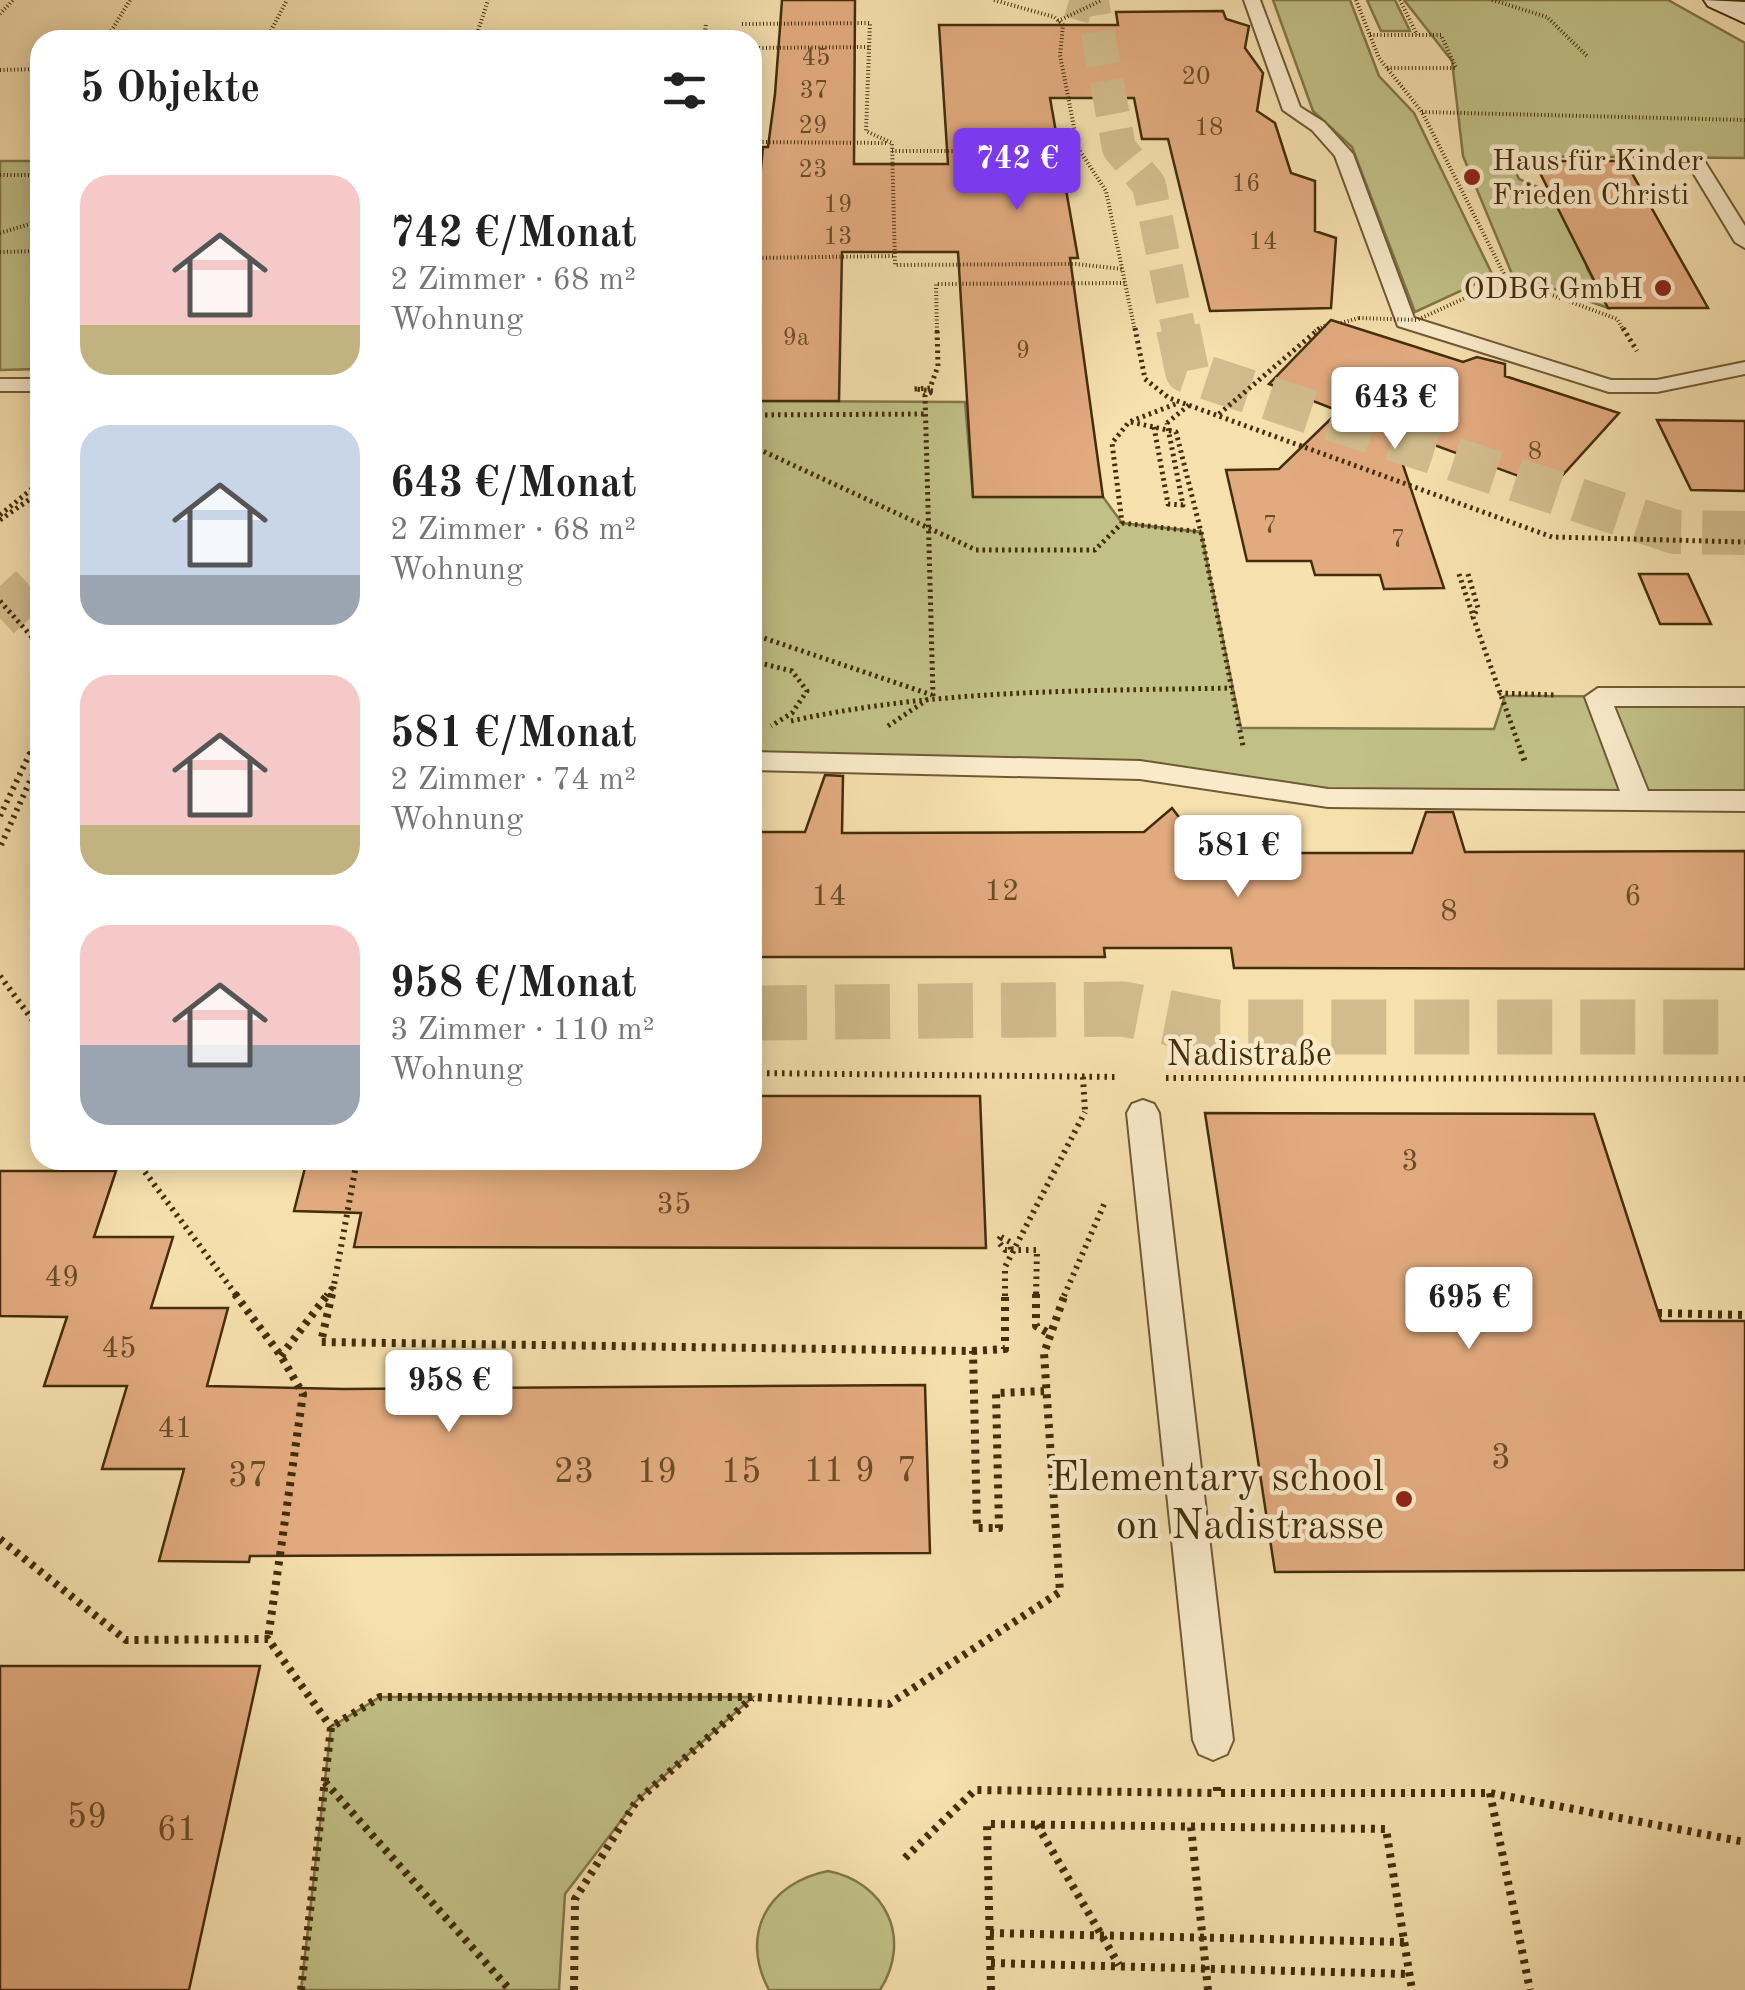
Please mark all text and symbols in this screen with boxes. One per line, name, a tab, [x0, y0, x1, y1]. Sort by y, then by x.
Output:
house number: 45	[801, 46, 831, 71]
icon: filters	[657, 63, 712, 118]
house number: 20	[1181, 65, 1211, 90]
text: 5 Objekte	[80, 69, 260, 111]
house number: 37	[799, 79, 829, 104]
house number: 29	[798, 114, 828, 139]
house number: 18	[1194, 116, 1224, 141]
pin: 742 €	[947, 128, 1087, 213]
text: 742 €	[975, 144, 1059, 176]
place label: Haus für Kinder Frieden Christi	[1492, 147, 1703, 211]
house number: 23	[798, 158, 828, 183]
marker: Haus für Kinder Frieden Christi	[1461, 166, 1483, 188]
house number: 16	[1231, 172, 1261, 197]
house number: 19	[823, 193, 853, 218]
text: 742 €/Monat	[390, 214, 637, 256]
icon: home	[160, 215, 280, 335]
house number: 13	[823, 225, 853, 250]
house number: 14	[1248, 230, 1278, 255]
text: 2 Zimmer · 68 m²	[390, 265, 636, 297]
place label: ODBG GmbH	[1463, 275, 1643, 305]
marker: ODBG GmbH	[1652, 277, 1674, 299]
text: Wohnung	[390, 305, 523, 337]
house number: 9a	[783, 326, 809, 351]
house number: 9	[1016, 339, 1030, 364]
pin: 643 €	[1325, 367, 1465, 452]
text: 643 €	[1353, 383, 1437, 415]
house number: 8	[1528, 440, 1542, 465]
text: 643 €/Monat	[390, 464, 637, 506]
icon: home	[160, 465, 280, 585]
house number: 7	[1263, 514, 1277, 539]
text: 2 Zimmer · 68 m²	[390, 515, 636, 547]
house number: 7	[1391, 528, 1405, 553]
text: Wohnung	[390, 555, 523, 587]
text: 581 €/Monat	[390, 714, 637, 756]
icon: home	[160, 715, 280, 835]
text: 2 Zimmer · 74 m²	[390, 765, 636, 797]
text: Wohnung	[390, 805, 523, 837]
pin: 581 €	[1168, 815, 1308, 900]
text: 581 €	[1196, 831, 1280, 863]
house number: 12	[985, 877, 1019, 907]
house number: 14	[812, 882, 846, 912]
house number: 6	[1624, 882, 1642, 912]
house number: 8	[1440, 897, 1458, 927]
text: 958 €/Monat	[390, 964, 637, 1006]
icon: home	[160, 965, 280, 1085]
text: 3 Zimmer · 110 m²	[390, 1015, 655, 1047]
street label: Nadistraße	[1166, 1038, 1332, 1073]
text: Wohnung	[390, 1055, 523, 1087]
house number: 3	[1401, 1147, 1419, 1177]
house number: 35	[657, 1190, 691, 1220]
house number: 49	[45, 1263, 79, 1293]
pin: 695 €	[1399, 1267, 1539, 1352]
text: 695 €	[1427, 1283, 1511, 1315]
house number: 45	[102, 1334, 136, 1364]
pin: 958 €	[379, 1350, 519, 1435]
text: 958 €	[407, 1366, 491, 1398]
house number: 41	[158, 1414, 192, 1444]
house number: 3	[1491, 1441, 1511, 1476]
house number: 11	[804, 1454, 844, 1489]
house number: 9	[855, 1454, 875, 1489]
house number: 7	[897, 1454, 917, 1489]
house number: 23	[554, 1455, 594, 1490]
house number: 19	[637, 1455, 677, 1490]
house number: 15	[721, 1455, 761, 1490]
place label: Elementary school on Nadistrasse	[1050, 1458, 1384, 1548]
house number: 37	[228, 1459, 268, 1494]
marker: Elementary school on Nadistrasse	[1393, 1488, 1415, 1510]
house number: 59	[67, 1800, 107, 1835]
house number: 61	[157, 1813, 197, 1848]

